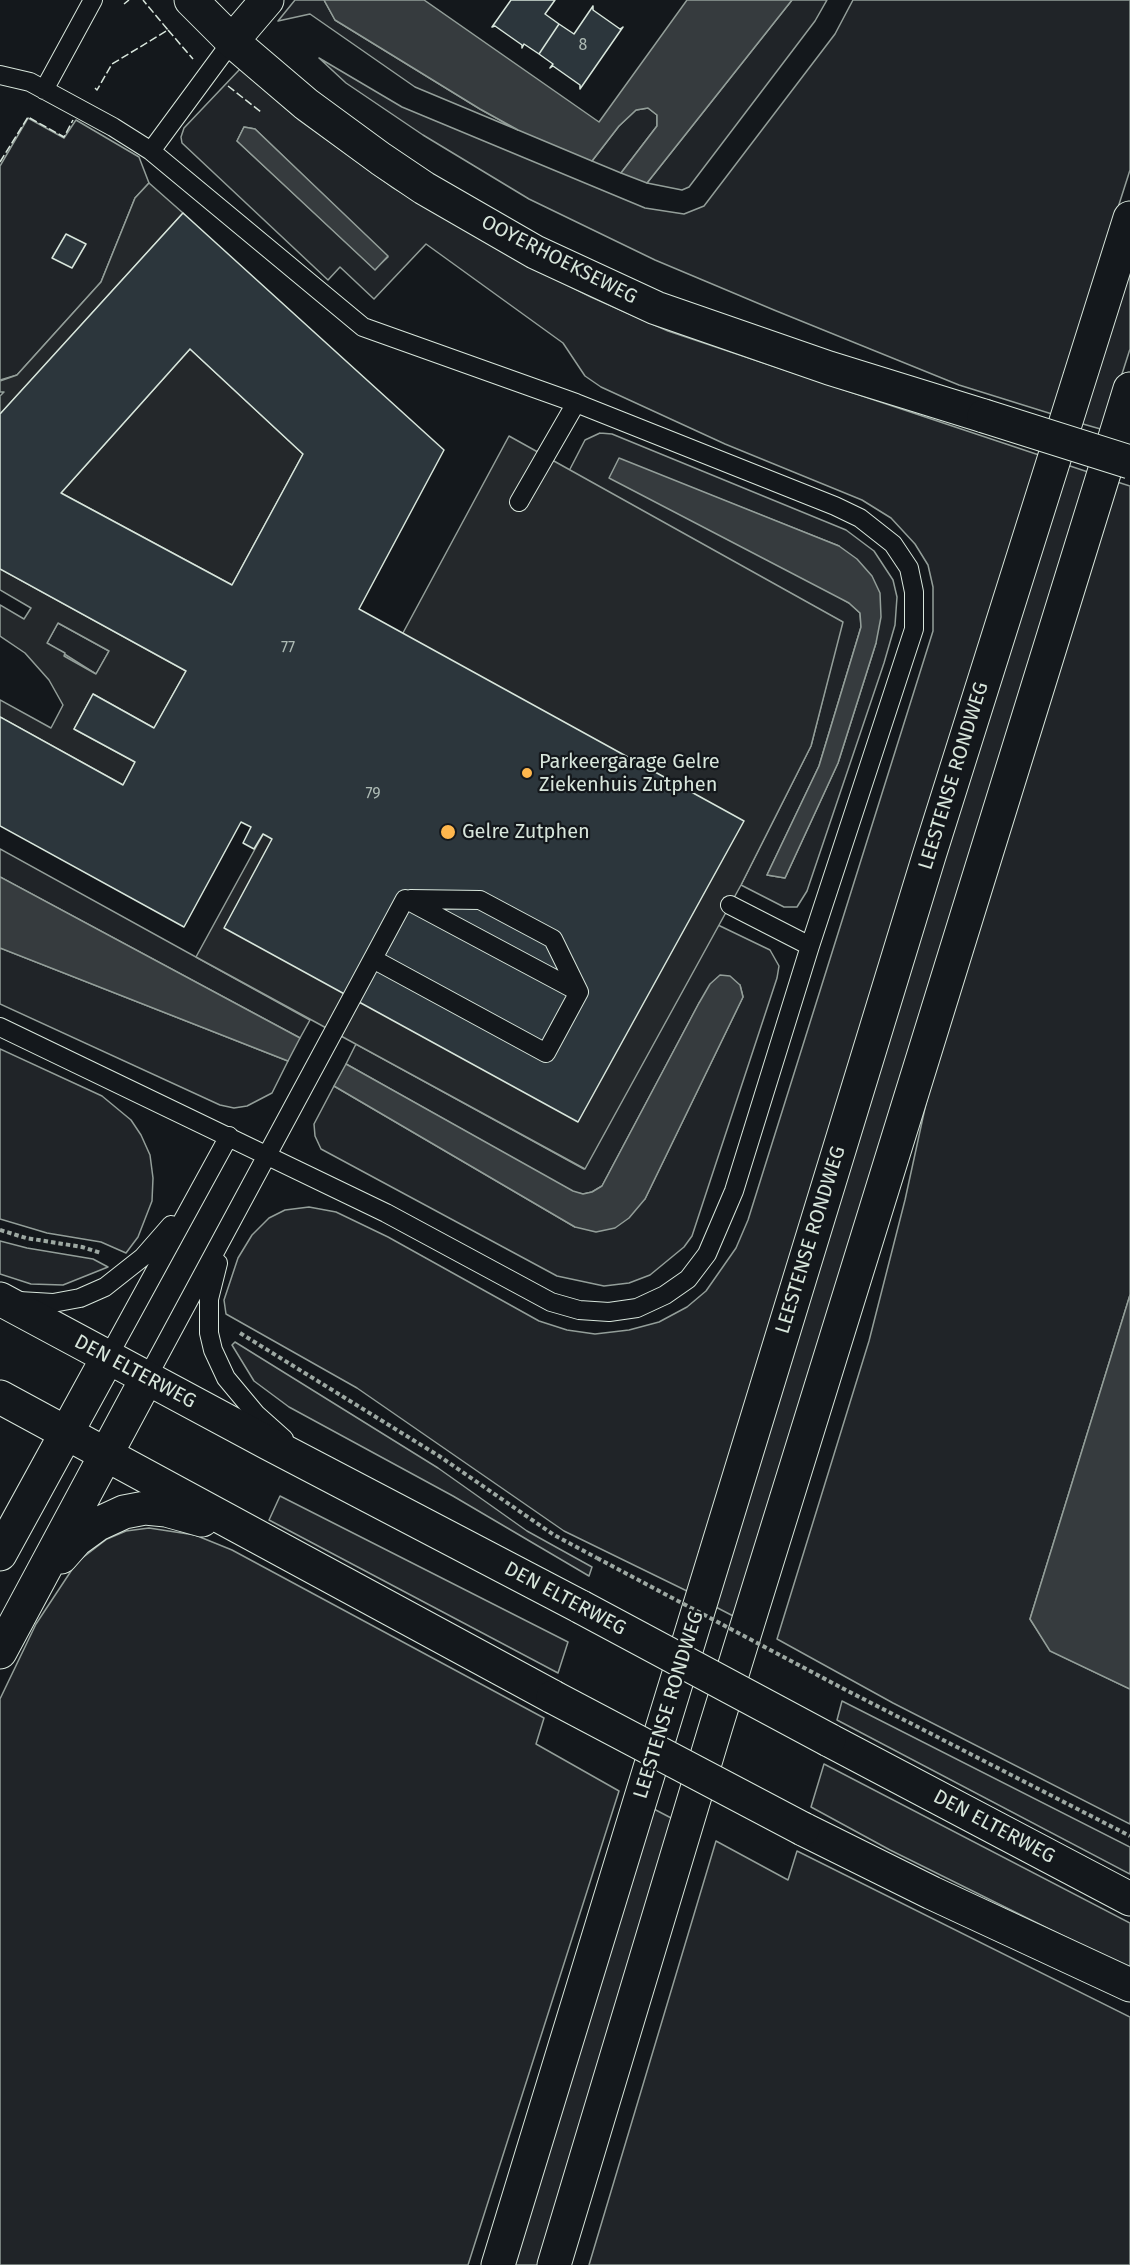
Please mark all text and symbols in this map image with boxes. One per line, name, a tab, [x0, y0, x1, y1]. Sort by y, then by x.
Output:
house number: 8	[579, 36, 587, 56]
street label: OOYERHOEKSEWEG	[477, 210, 641, 310]
house number: 77	[281, 639, 295, 659]
street label: LEESTENSE RONDWEG	[914, 679, 994, 873]
place label: Parkeergarage Gelre Ziekenhuis Zutphen	[539, 750, 720, 797]
marker: Parkeergarage Gelre Ziekenhuis Zutphen	[520, 766, 534, 780]
house number: 79	[365, 785, 381, 805]
place label: Gelre Zutphen	[462, 820, 590, 844]
marker: Gelre Zutphen	[439, 823, 457, 841]
street label: LEESTENSE RONDWEG	[771, 1143, 851, 1337]
street label: DEN ELTERWEG	[70, 1330, 200, 1414]
street label: DEN ELTERWEG	[500, 1557, 630, 1641]
street label: LEESTENSE RONDWEG	[629, 1608, 709, 1802]
street label: DEN ELTERWEG	[929, 1785, 1059, 1869]

